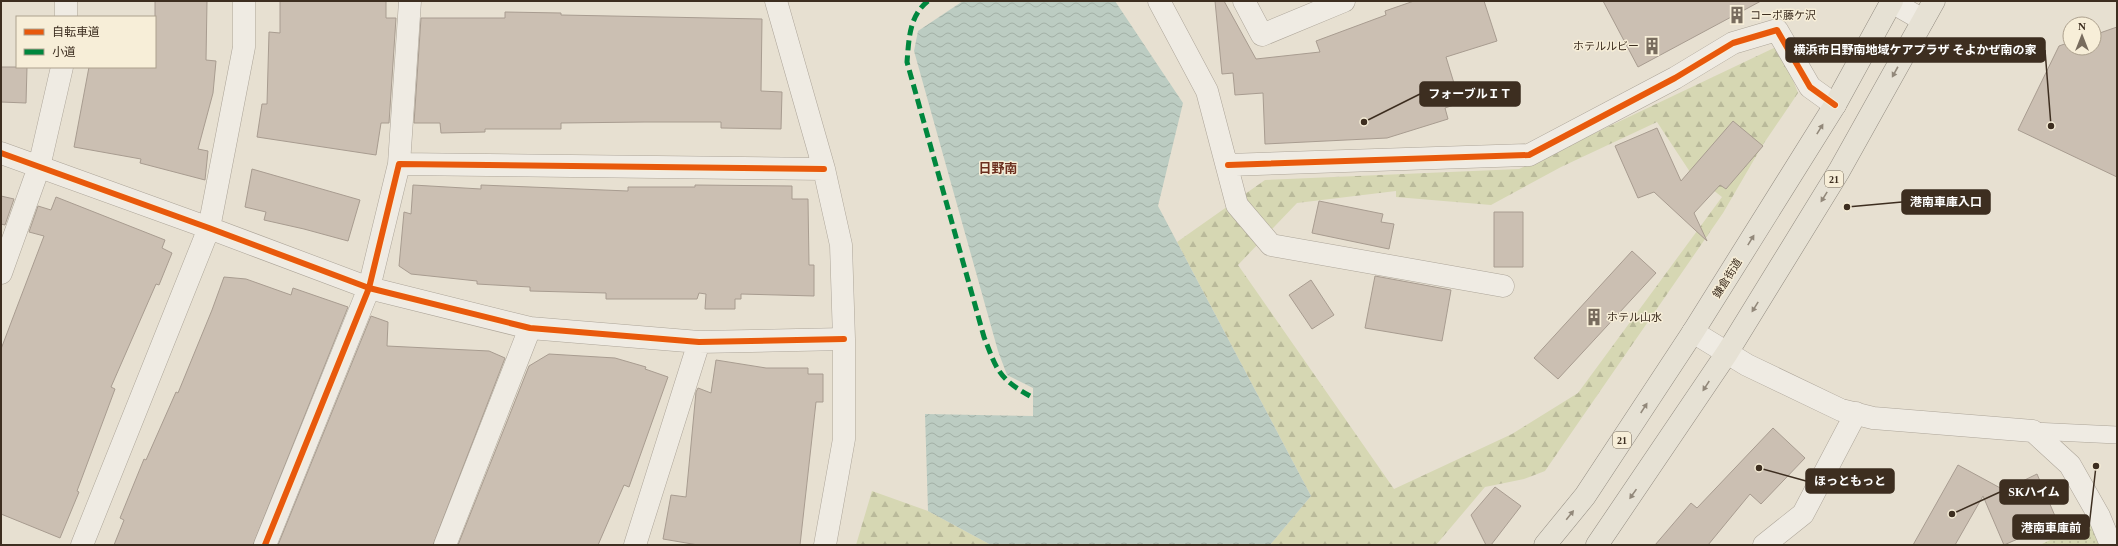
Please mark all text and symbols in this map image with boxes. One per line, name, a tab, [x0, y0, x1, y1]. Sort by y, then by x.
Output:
building icon: コーポ藤ケ沢	[1727, 5, 1747, 25]
place label: コーポ藤ケ沢	[1750, 9, 1816, 21]
legend	[16, 16, 156, 68]
north arrow	[2062, 16, 2102, 56]
text: N	[2078, 20, 2086, 32]
text: 自転車道	[52, 25, 100, 39]
building icon: ホテルルビー	[1642, 36, 1662, 56]
callout: 横浜市日野南地域ケアプラザ そよかぜ南の家	[1786, 38, 2045, 62]
place label: ホテルルビー	[1573, 40, 1639, 52]
text: 横浜市日野南地域ケアプラザ そよかぜ南の家	[1793, 43, 2037, 57]
text: 小道	[52, 45, 76, 59]
one-way arrow	[1891, 66, 1898, 78]
callout: フォーブルＩＴ	[1420, 82, 1520, 106]
text: フォーブルＩＴ	[1428, 87, 1512, 101]
one-way arrow	[1816, 124, 1824, 135]
district label: 日野南	[978, 161, 1018, 176]
road number: 21	[1825, 171, 1843, 187]
callout: 港南車庫入口	[1902, 190, 1990, 214]
one-way arrow	[1820, 191, 1827, 203]
text: 港南車庫入口	[1910, 195, 1982, 209]
one-way arrow	[1747, 235, 1755, 245]
street label: 鎌倉街道	[1710, 256, 1744, 300]
one-way arrow	[1752, 302, 1759, 313]
building icon: ホテル山水	[1584, 307, 1604, 327]
place label: ホテル山水	[1607, 311, 1662, 323]
one-way arrow	[1702, 381, 1710, 391]
one-way arrow	[1640, 402, 1647, 414]
road number: 21	[1613, 432, 1631, 448]
callout: ほっともっと	[1806, 469, 1894, 493]
text: ほっともっと	[1814, 474, 1886, 488]
callout: SKハイム	[2000, 480, 2068, 504]
text: SKハイム	[2008, 485, 2060, 499]
one-way arrow	[1629, 488, 1637, 499]
one-way arrow	[1566, 509, 1575, 520]
callout: 港南車庫前	[2013, 515, 2089, 539]
text: 港南車庫前	[2021, 521, 2081, 535]

